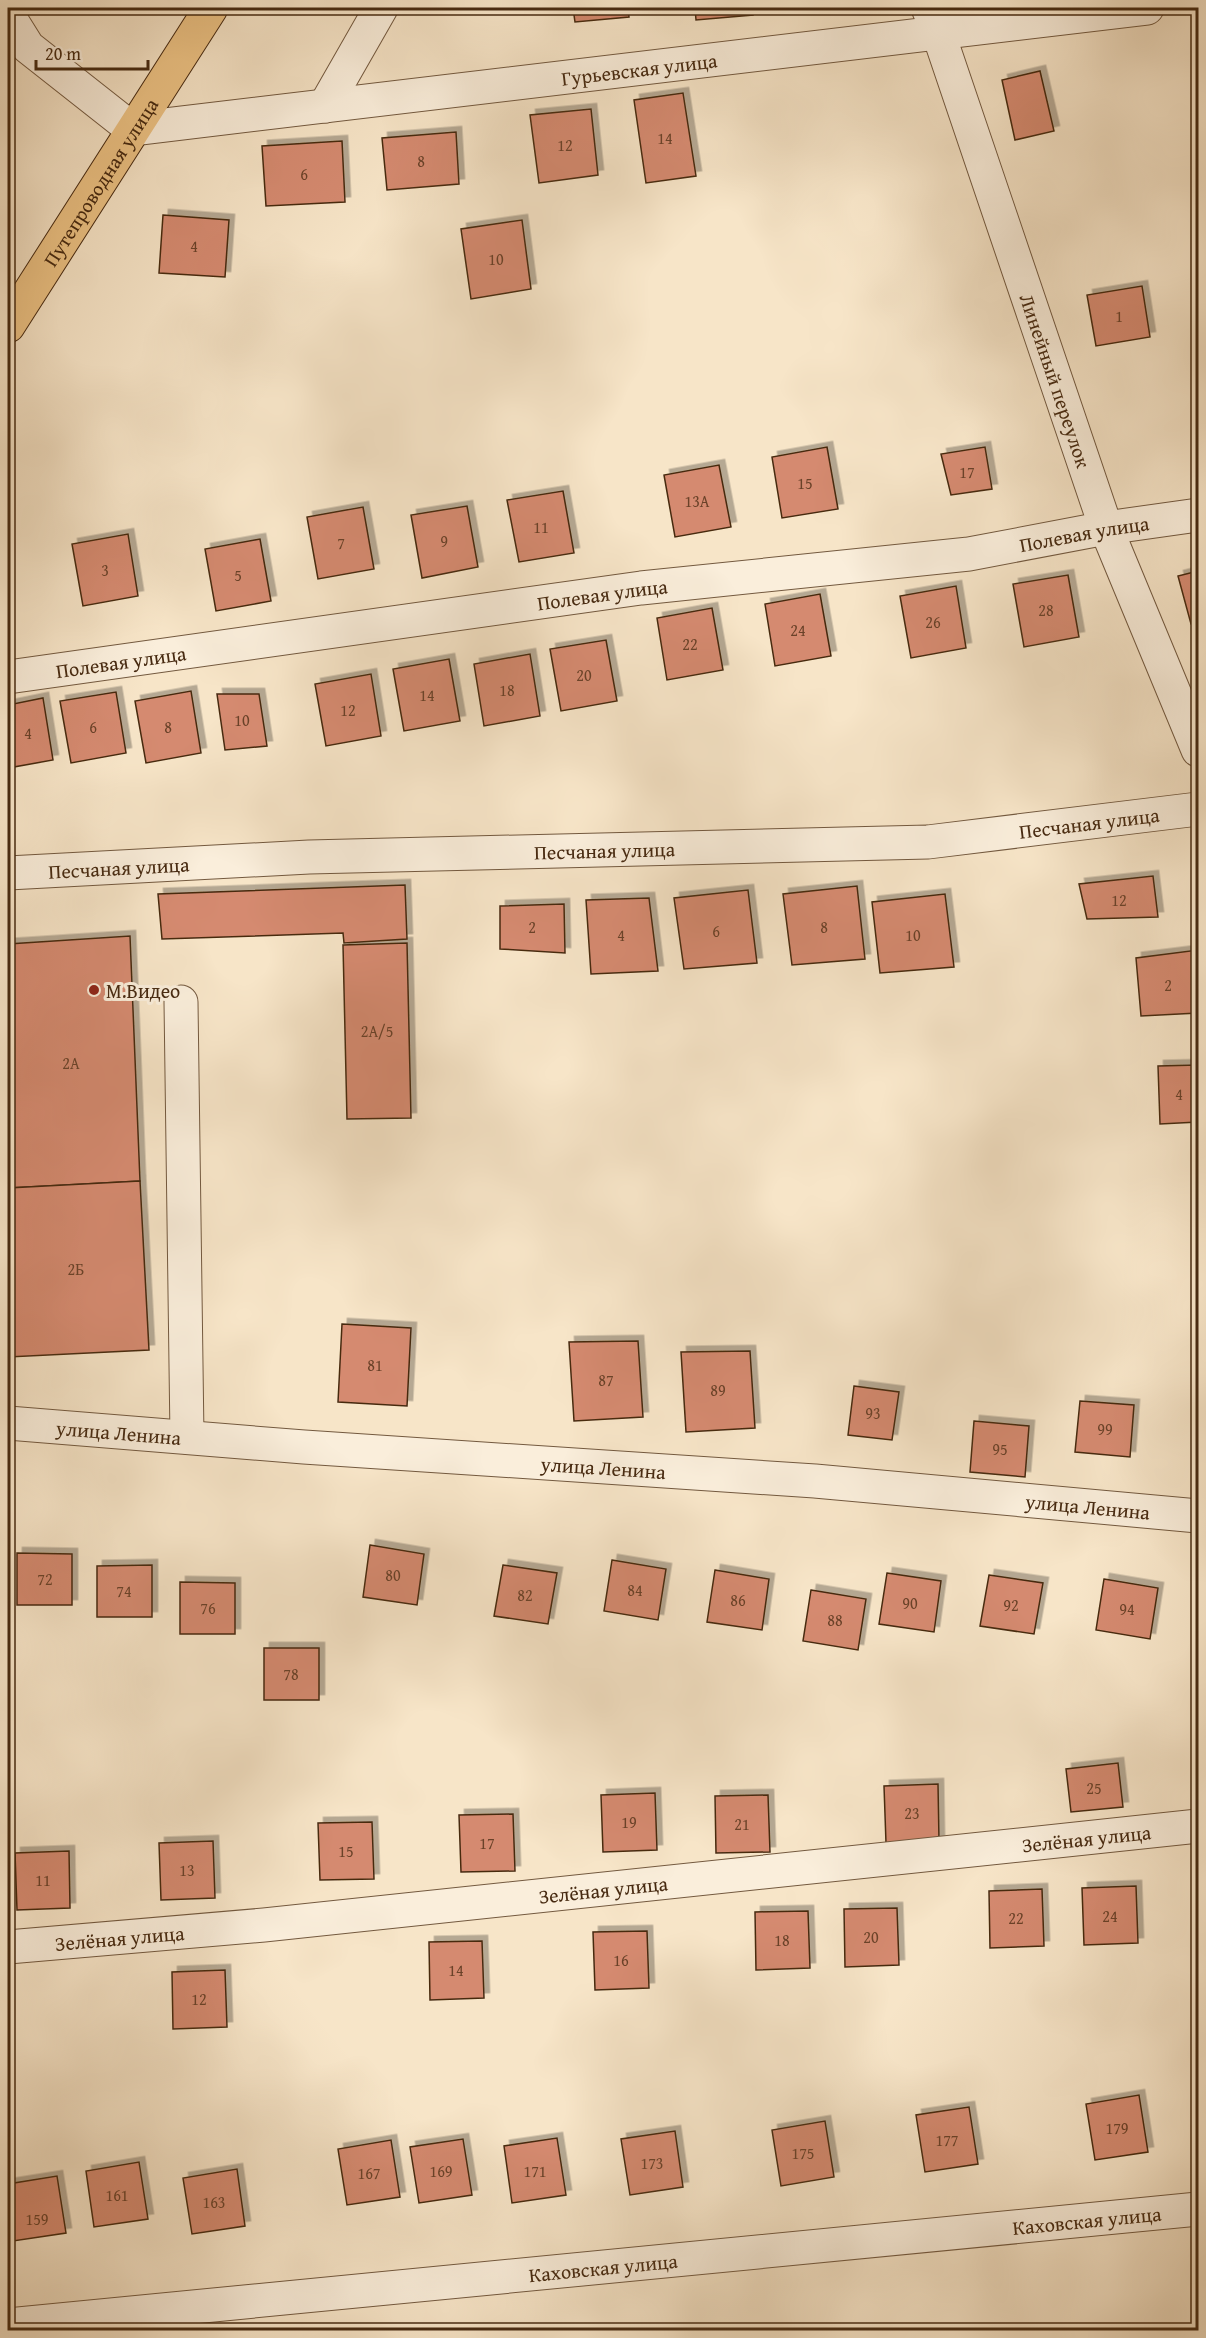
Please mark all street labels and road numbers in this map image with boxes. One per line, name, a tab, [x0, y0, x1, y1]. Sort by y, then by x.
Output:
street label: Гурьевская улица	[560, 45, 719, 92]
street label: Путепроводная улица	[35, 91, 165, 272]
street label: Линейный переулок	[1013, 290, 1099, 472]
street label: Полевая улица	[1017, 508, 1151, 559]
street label: Полевая улица	[535, 571, 669, 617]
street label: Полевая улица	[54, 638, 188, 685]
street label: Песчаная улица	[1017, 799, 1161, 845]
street label: Песчаная улица	[534, 834, 676, 866]
street label: Песчаная улица	[48, 849, 191, 885]
street label: улица Ленина	[54, 1412, 183, 1452]
street label: улица Ленина	[539, 1448, 667, 1486]
street label: улица Ленина	[1023, 1486, 1152, 1526]
street label: Зелёная улица	[1020, 1817, 1153, 1859]
street label: Зелёная улица	[537, 1868, 670, 1910]
street label: Зелёная улица	[54, 1917, 186, 1957]
street label: Каховская улица	[1011, 2198, 1163, 2242]
street label: Каховская улица	[527, 2245, 679, 2289]

